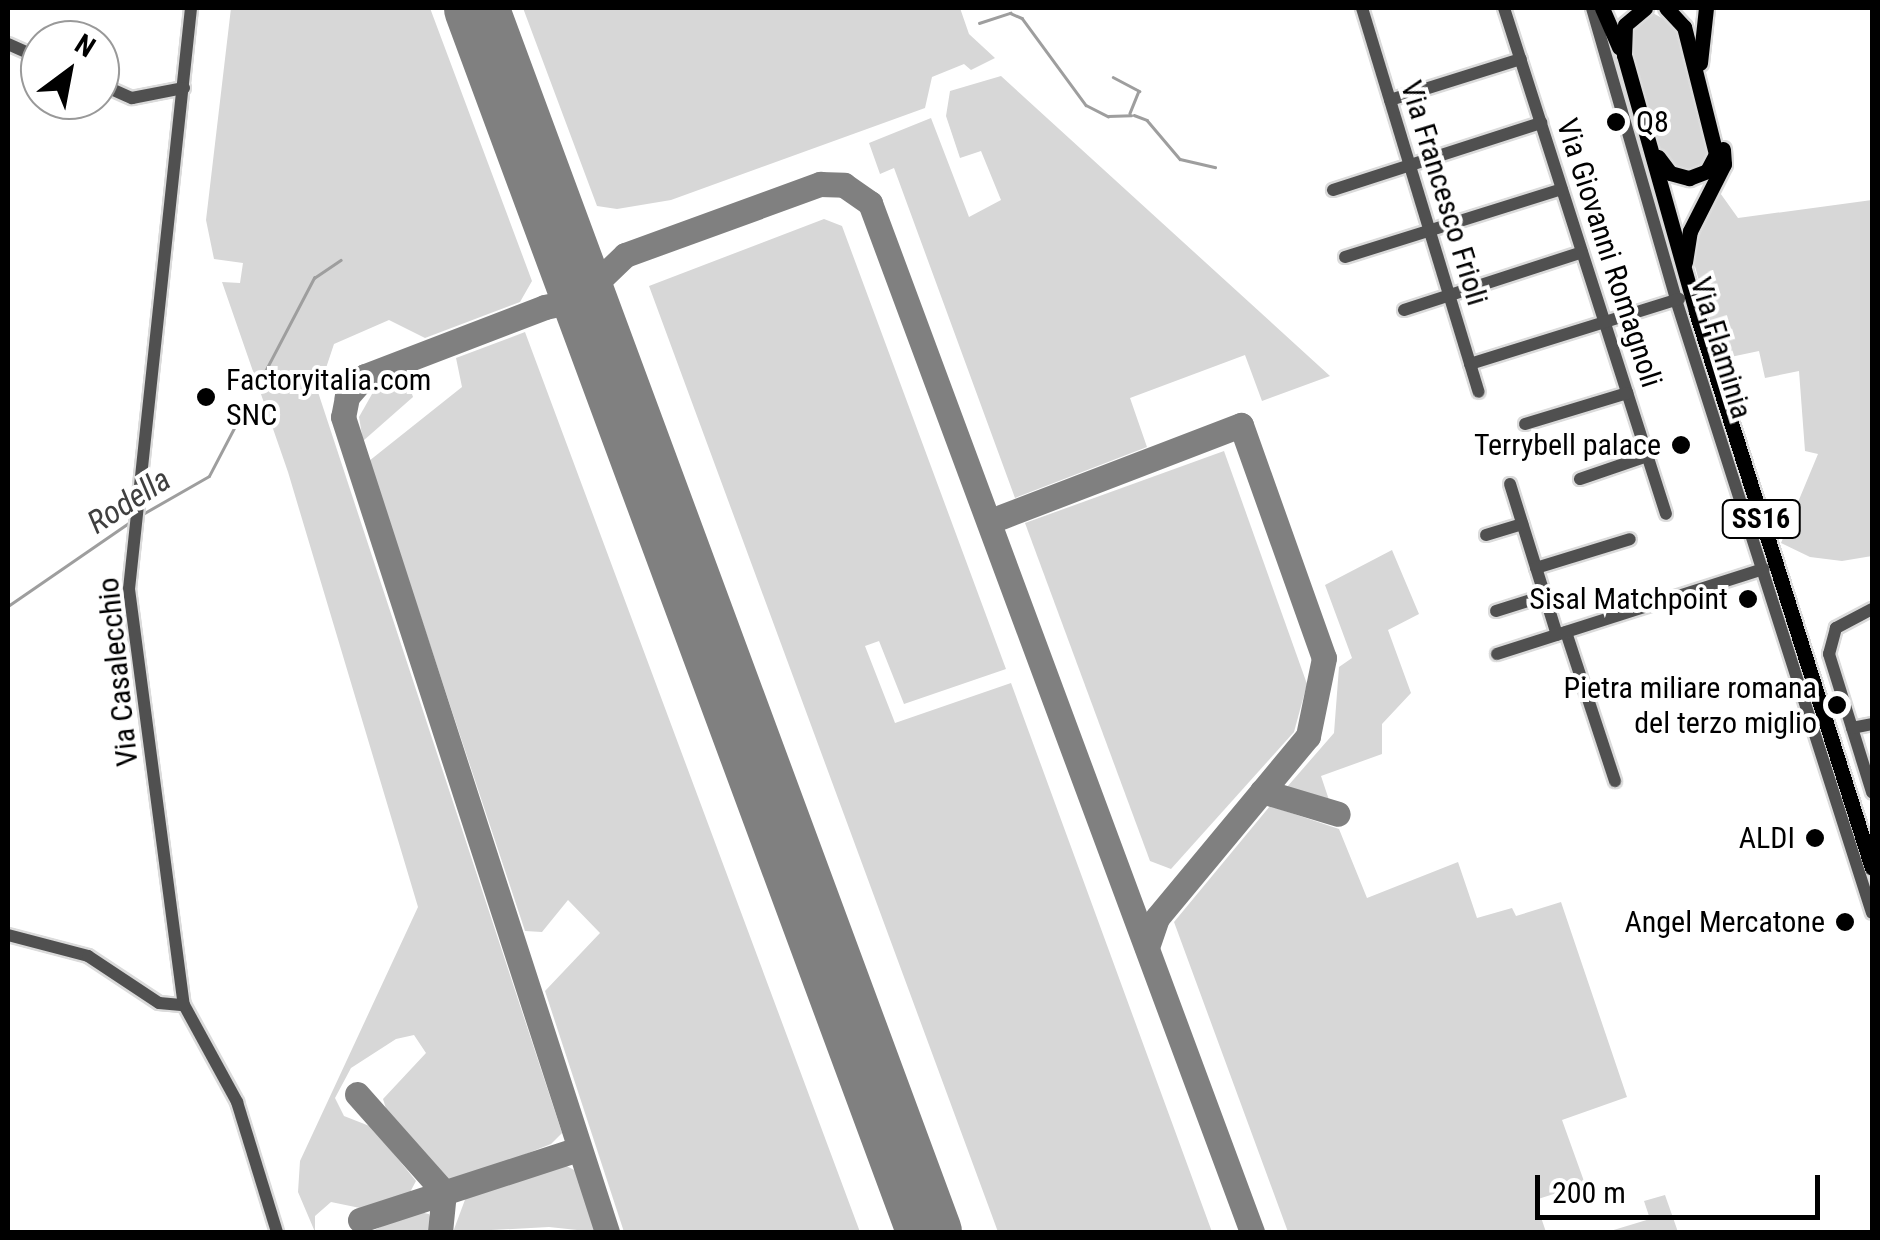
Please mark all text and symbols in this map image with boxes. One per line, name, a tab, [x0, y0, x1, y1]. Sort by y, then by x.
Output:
north arrow	[20, 20, 120, 120]
text: N	[69, 27, 101, 64]
street label: Via Francesco Frioli	[1393, 76, 1495, 310]
place label: Q8	[1636, 104, 1669, 140]
marker: Q8	[1605, 111, 1627, 133]
street label: Via Giovanni Romagnoli	[1549, 114, 1669, 392]
street label: Via Flaminia	[1682, 273, 1760, 423]
place label: Factoryitalia.com SNC	[226, 362, 431, 432]
marker: Factoryitalia.com SNC	[195, 386, 217, 408]
place label: Terrybell palace	[1474, 427, 1661, 463]
marker: Terrybell palace	[1670, 434, 1692, 456]
water label: Rodella	[80, 460, 178, 542]
road number: SS16	[1721, 496, 1801, 542]
street label: Via Casalecchio	[90, 576, 146, 768]
place label: Sisal Matchpoint	[1529, 581, 1728, 617]
marker: Sisal Matchpoint	[1737, 588, 1759, 610]
place label: Pietra miliare romana del terzo miglio	[1564, 670, 1817, 740]
marker: Pietra miliare romana del terzo miglio	[1826, 694, 1848, 716]
place label: ALDI	[1739, 820, 1795, 856]
marker: ALDI	[1804, 827, 1826, 849]
place label: Angel Mercatone	[1624, 904, 1825, 940]
marker: Angel Mercatone	[1834, 911, 1856, 933]
scale bar	[1540, 1155, 1825, 1217]
text: 200 m	[1552, 1175, 1626, 1210]

